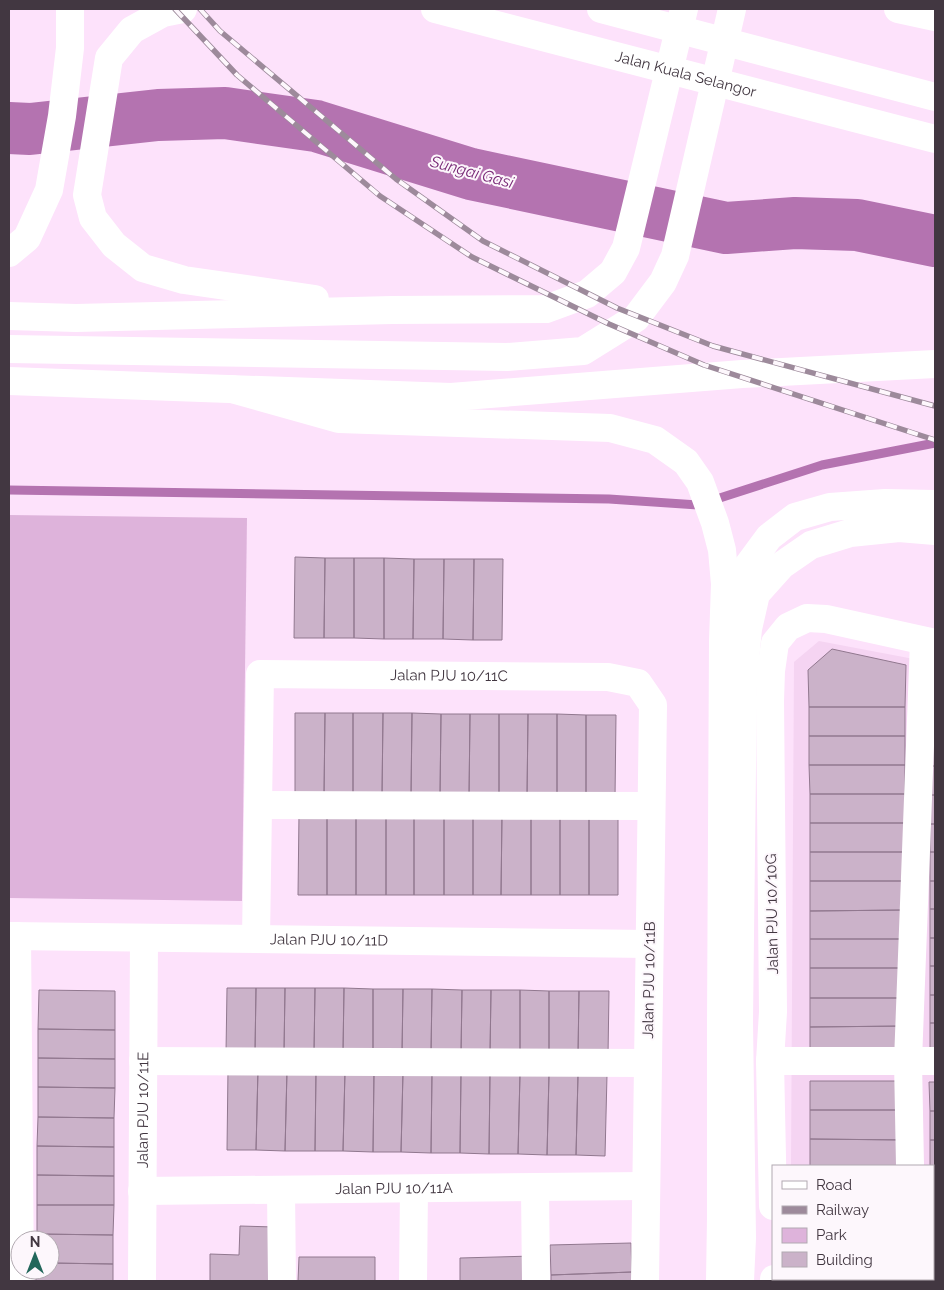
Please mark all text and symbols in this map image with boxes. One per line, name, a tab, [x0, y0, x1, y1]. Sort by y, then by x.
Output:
street label: Jalan Kuala Selangor	[613, 47, 759, 101]
water label: Sungai Gasi	[427, 152, 516, 192]
street label: Jalan PJU 10/11C	[390, 666, 508, 685]
street label: Jalan PJU 10/10G	[762, 853, 782, 975]
street label: Jalan PJU 10/11B	[639, 921, 659, 1039]
street label: Jalan PJU 10/11D	[270, 930, 388, 950]
street label: Jalan PJU 10/11E	[134, 1052, 152, 1168]
legend	[772, 1165, 934, 1280]
text: Road	[816, 1176, 852, 1194]
street label: Jalan PJU 10/11A	[335, 1179, 453, 1198]
text: Railway	[816, 1201, 869, 1219]
text: Park	[816, 1226, 847, 1244]
north arrow	[10, 1230, 60, 1280]
text: N	[30, 1234, 40, 1250]
text: Building	[816, 1251, 873, 1269]

